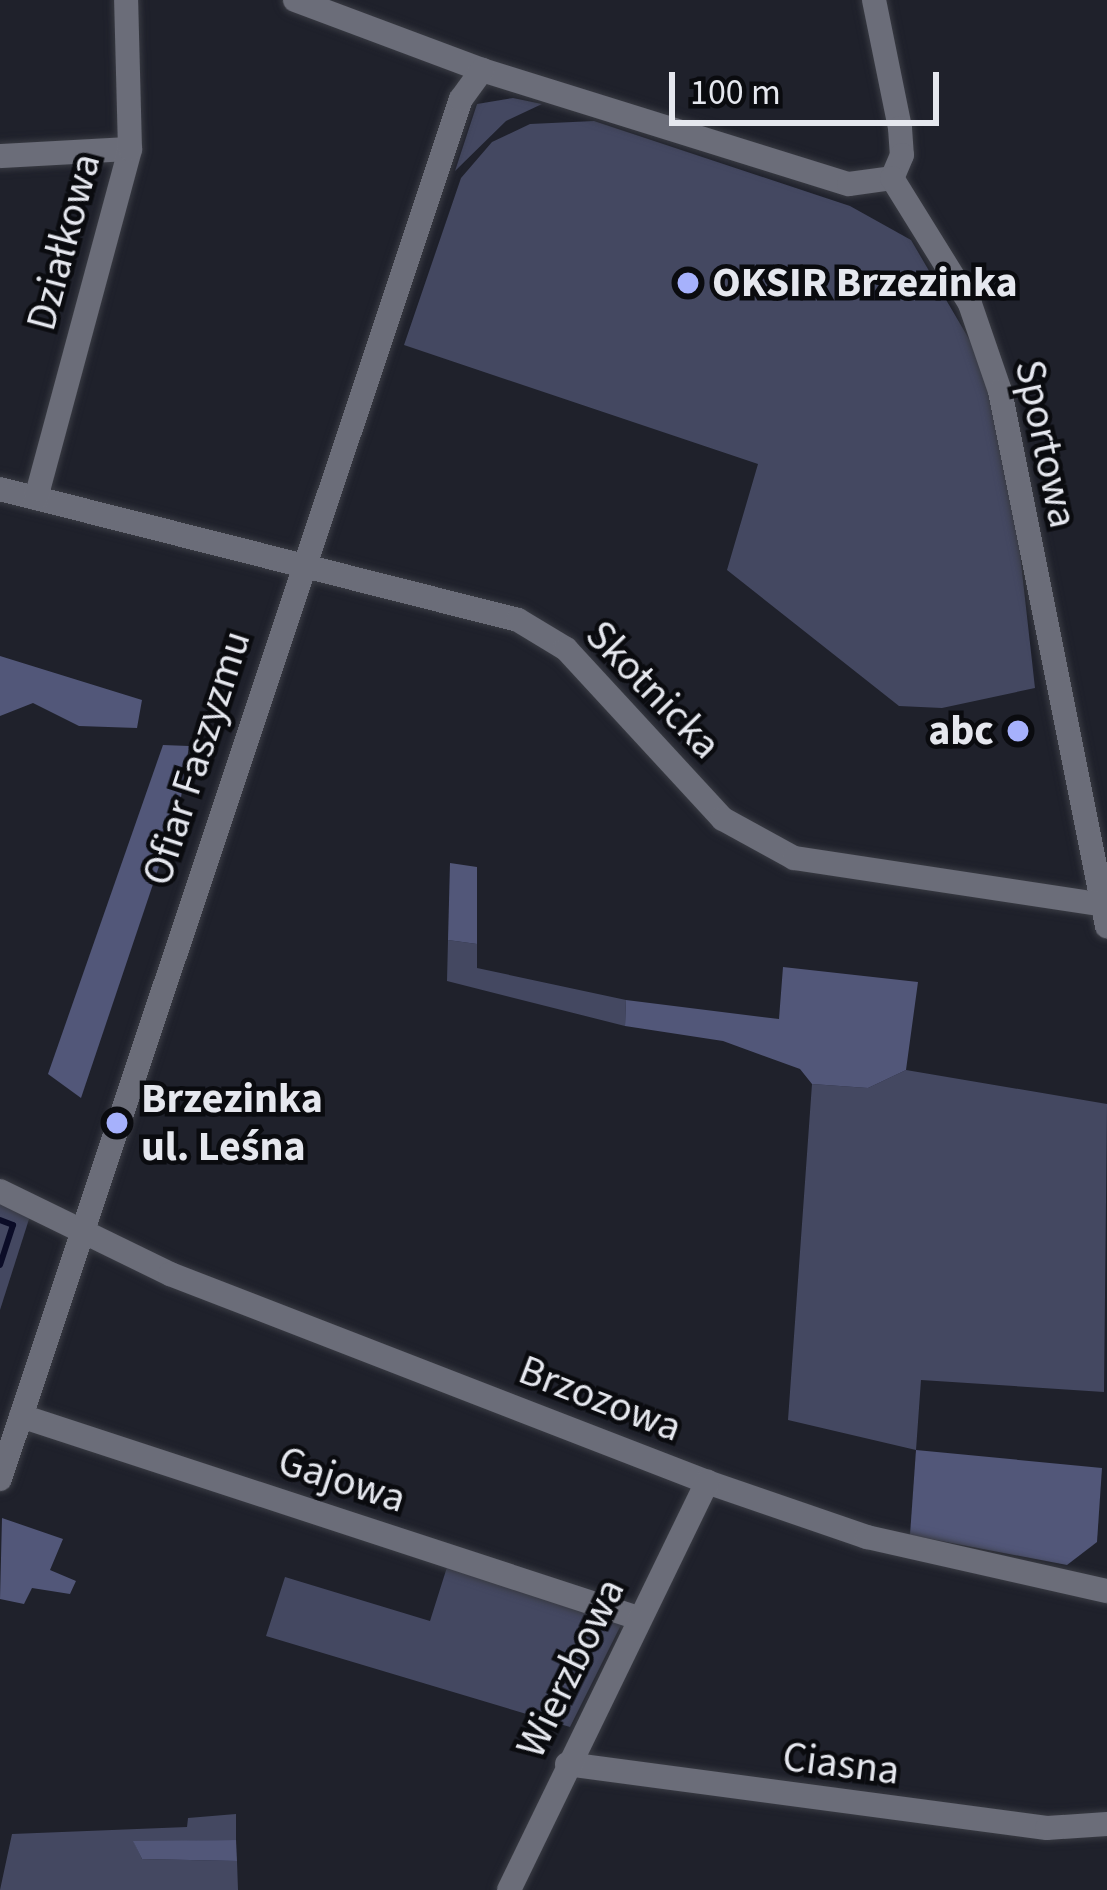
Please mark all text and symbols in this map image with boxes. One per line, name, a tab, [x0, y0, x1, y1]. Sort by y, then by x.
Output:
scale bar	[675, 48, 945, 122]
text: 100 m	[690, 67, 781, 118]
street label: Działkowa	[16, 148, 112, 336]
place label: OKSIR Brzezinka	[712, 258, 1018, 308]
marker: OKSIR Brzezinka	[675, 270, 701, 296]
street label: Sportowa	[1004, 355, 1088, 533]
street label: Skotnicka	[575, 610, 731, 770]
street label: Ofiar Faszyzmu	[132, 624, 262, 892]
place label: abc	[928, 706, 994, 756]
marker: abc	[1005, 718, 1031, 744]
place label: Brzezinka ul. Leśna	[141, 1074, 323, 1172]
marker: Brzezinka ul. Leśna	[104, 1110, 130, 1136]
street label: Brzozowa	[512, 1345, 688, 1453]
street label: Gajowa	[272, 1436, 412, 1524]
street label: Wierzbowa	[506, 1570, 636, 1766]
street label: Ciasna	[780, 1732, 902, 1796]

